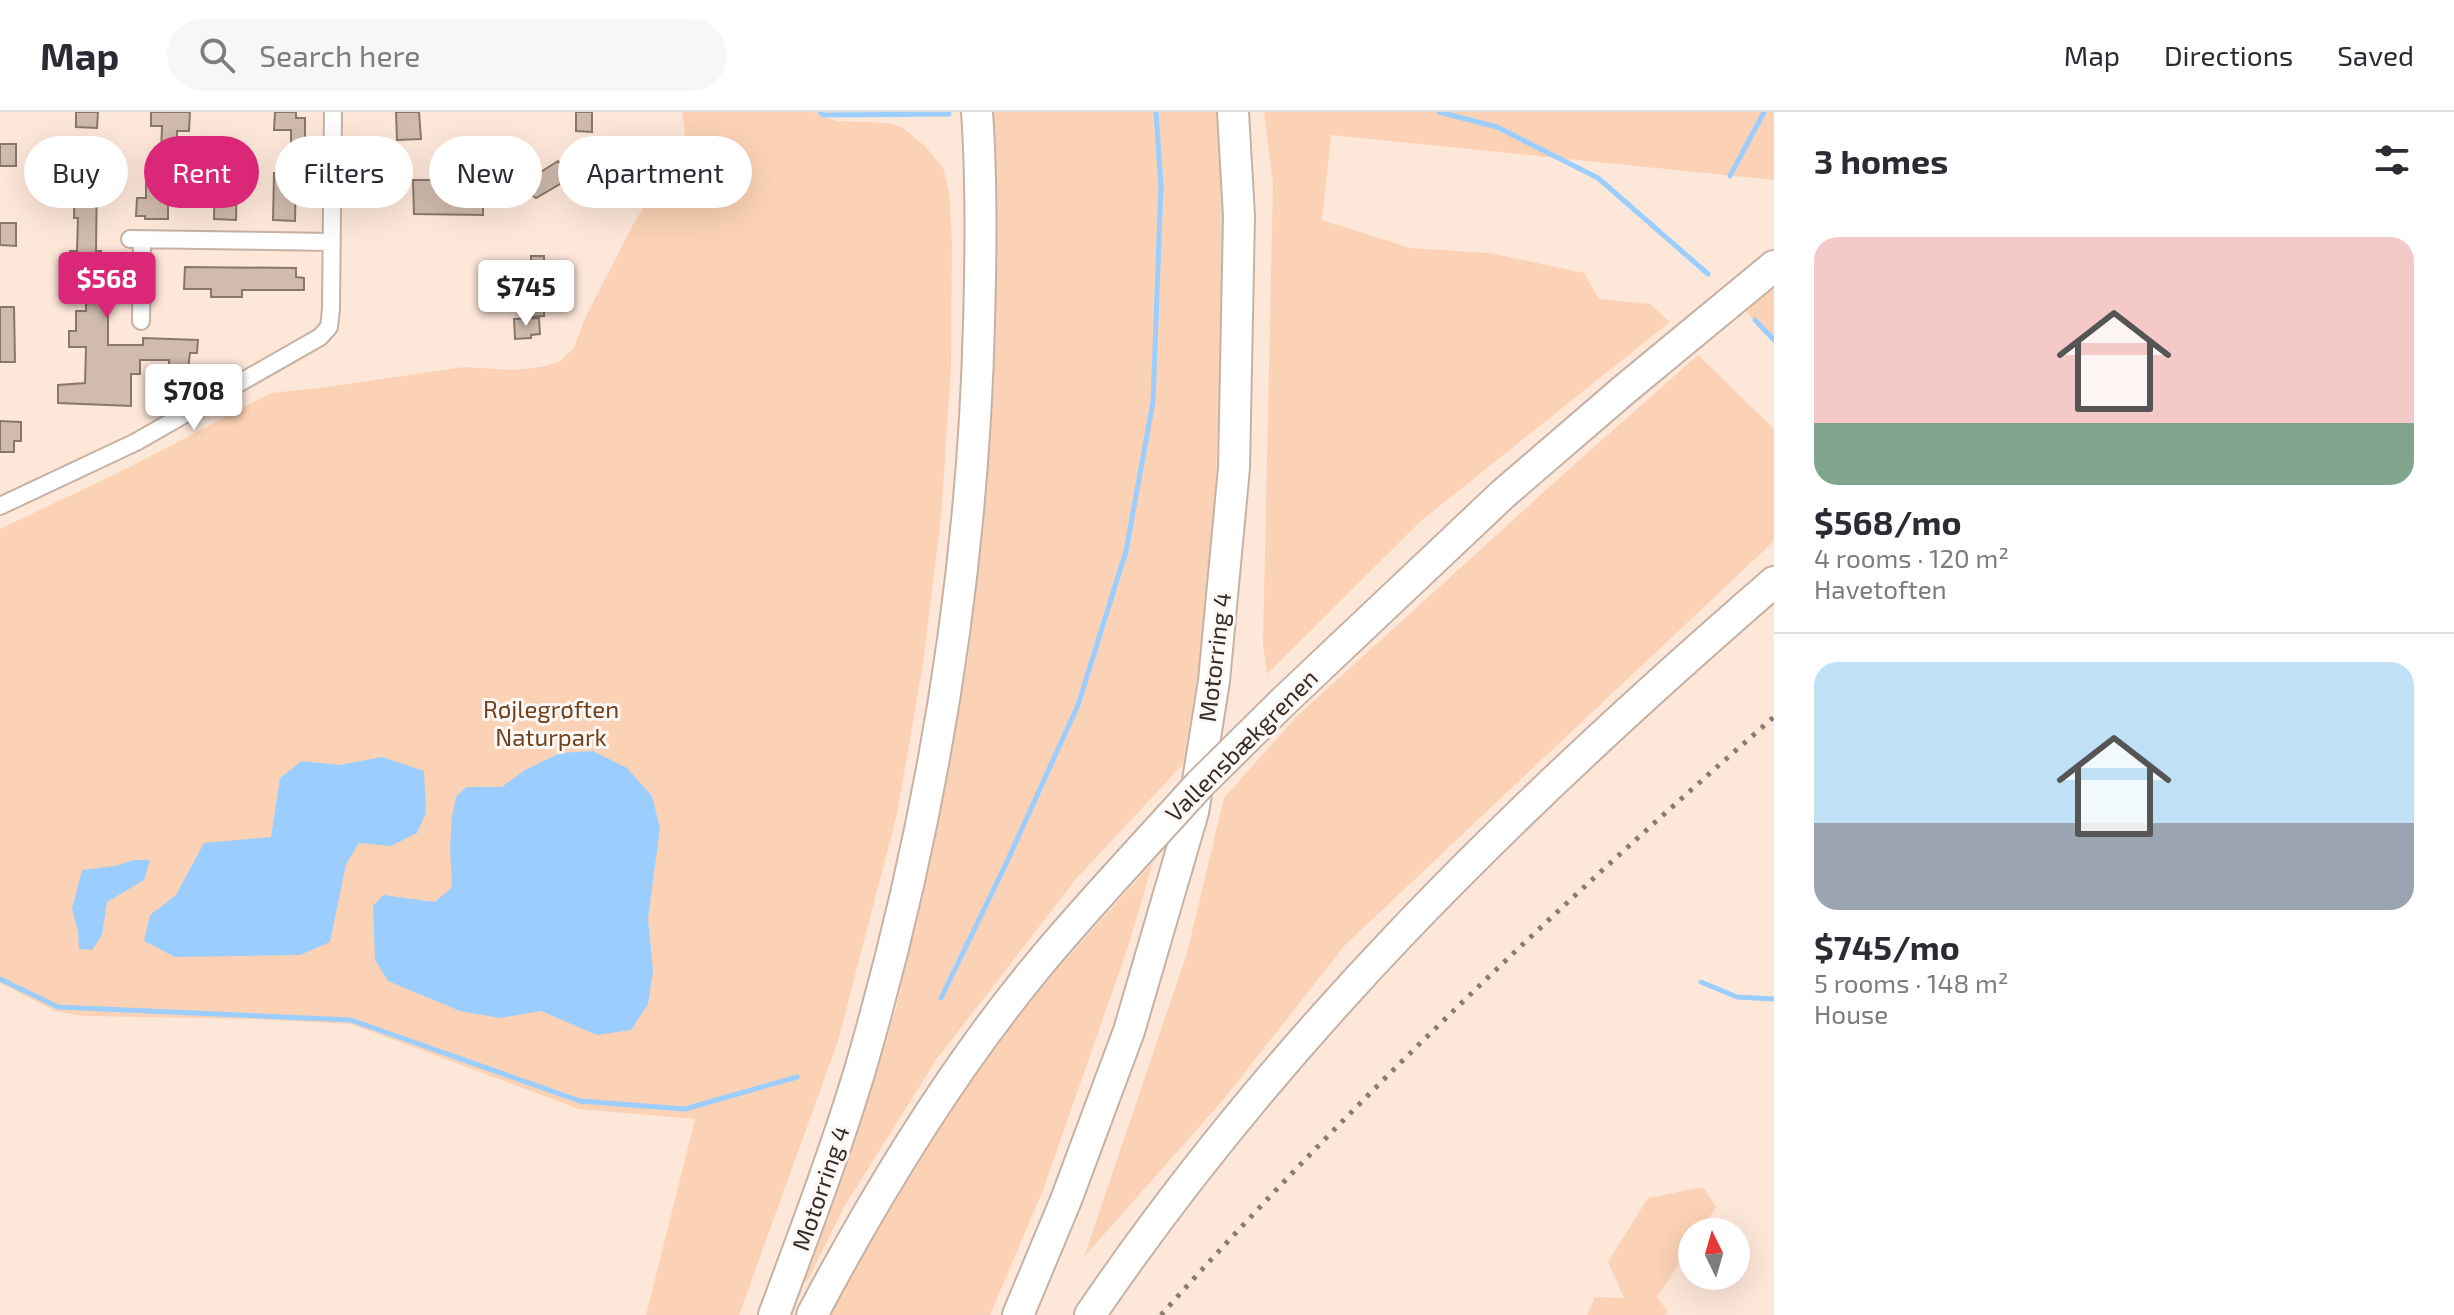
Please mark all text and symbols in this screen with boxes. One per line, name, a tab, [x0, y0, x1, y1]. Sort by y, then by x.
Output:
search box	[167, 19, 727, 91]
text: Map	[40, 32, 119, 78]
icon: search	[195, 33, 239, 77]
text: Search here	[259, 37, 420, 73]
text: Map	[2064, 38, 2120, 72]
text: Directions	[2164, 38, 2293, 72]
text: Saved	[2337, 38, 2414, 72]
chip: Buy	[24, 136, 128, 208]
chip: Rent	[144, 136, 259, 208]
chip: Filters	[275, 136, 413, 208]
chip: New	[429, 136, 542, 208]
chip: Apartment	[558, 136, 752, 208]
icon: filters	[2370, 138, 2414, 182]
text: 3 homes	[1814, 140, 1948, 181]
pin: $568	[60, 252, 154, 320]
pin: $745	[479, 260, 573, 328]
text: $568	[77, 262, 137, 293]
text: $745	[496, 270, 556, 301]
icon: home	[2042, 289, 2186, 433]
pin: $708	[147, 364, 241, 432]
text: $708	[163, 374, 225, 405]
text: $568/mo	[1814, 501, 1961, 542]
text: 4 rooms · 120 m²	[1814, 542, 2009, 573]
text: Havetoften	[1814, 573, 1947, 604]
street label: Motorring 4	[1192, 591, 1236, 723]
street label: Vallensbækgrenen	[1159, 663, 1323, 827]
park label: Røjlegrøften Naturpark	[483, 694, 619, 751]
icon: home	[2042, 714, 2186, 858]
text: $745/mo	[1814, 926, 1960, 967]
text: 5 rooms · 148 m²	[1814, 967, 2009, 998]
text: House	[1814, 998, 1888, 1029]
street label: Motorring 4	[785, 1122, 855, 1254]
north arrow	[1678, 1218, 1750, 1290]
map controls	[1678, 1218, 1750, 1290]

